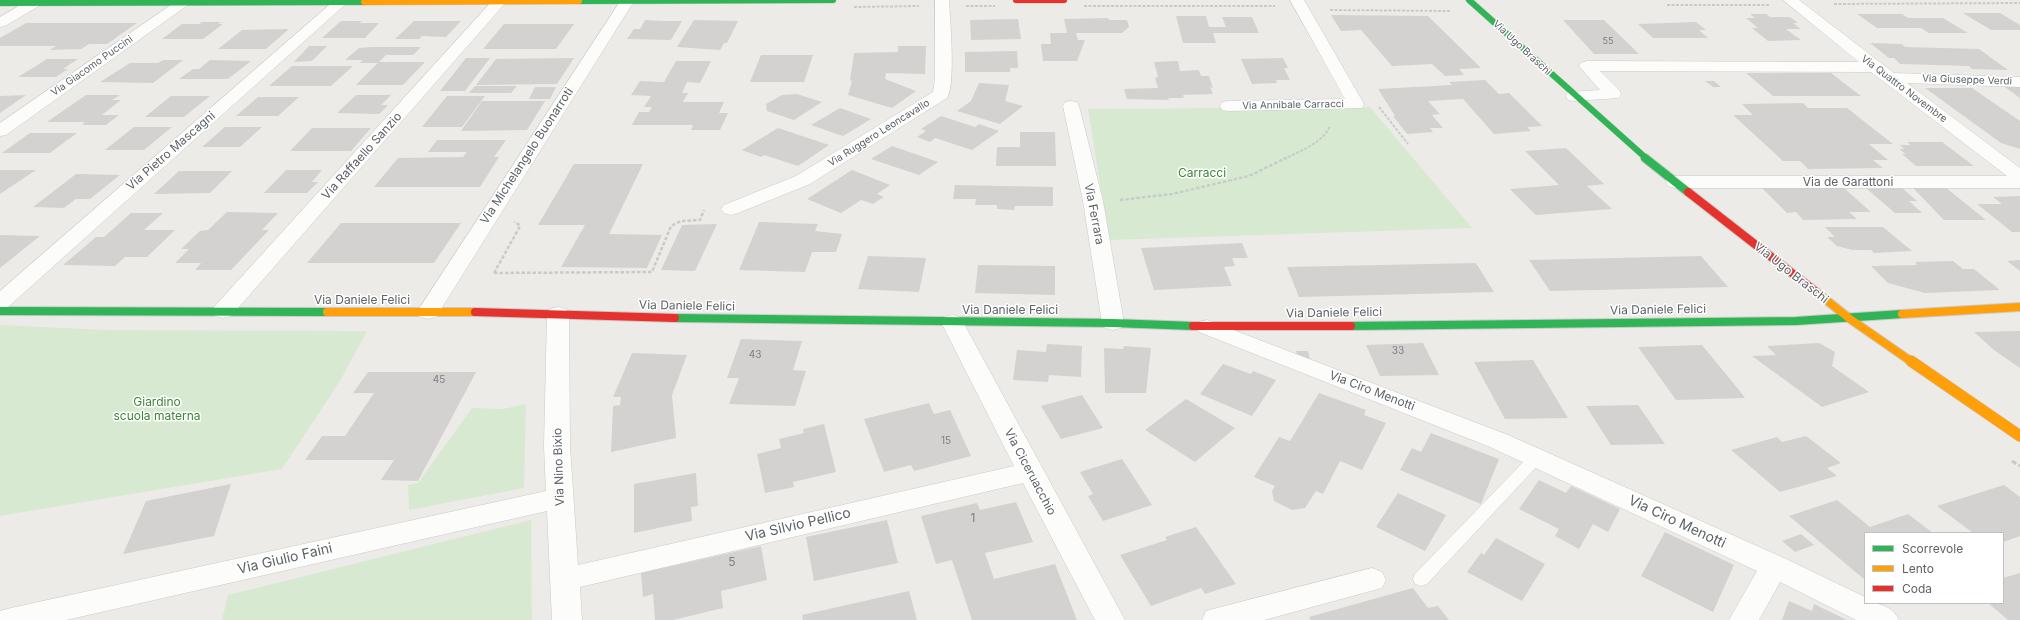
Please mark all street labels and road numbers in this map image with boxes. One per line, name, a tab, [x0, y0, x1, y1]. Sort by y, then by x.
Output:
street label: Via Ugo Braschi	[1490, 18, 1554, 78]
street label: Via Giacomo Puccini	[49, 33, 135, 99]
street label: Via Quattro Novembre	[1859, 53, 1949, 125]
street label: Via Giuseppe Verdi	[1922, 72, 2012, 88]
street label: Via Michelangelo Buonarroti	[478, 85, 576, 227]
street label: Via Ruggero Leoncavallo	[826, 97, 932, 169]
street label: Via Annibale Carracci	[1242, 98, 1344, 112]
street label: Via Pietro Mascagni	[124, 109, 218, 193]
street label: Via Raffaello Sanzio	[319, 109, 405, 203]
street label: Via de Garattoni	[1803, 175, 1893, 189]
street label: Via Ferrara	[1081, 182, 1107, 246]
street label: Via Ugo Braschi	[1751, 239, 1831, 307]
street label: Via Daniele Felici	[314, 293, 410, 307]
street label: Via Daniele Felici	[639, 298, 735, 314]
street label: Via Daniele Felici	[1610, 302, 1706, 318]
street label: Via Daniele Felici	[962, 303, 1058, 317]
street label: Via Daniele Felici	[1286, 305, 1382, 321]
street label: Via Ciro Menotti	[1327, 368, 1417, 414]
street label: Via Ciceruacchio	[1001, 426, 1059, 518]
street label: Via Nino Bixio	[550, 428, 568, 506]
street label: Via Ciro Menotti	[1626, 492, 1728, 552]
street label: Via Silvio Pellico	[744, 505, 852, 545]
street label: Via Giulio Faini	[236, 540, 334, 578]

